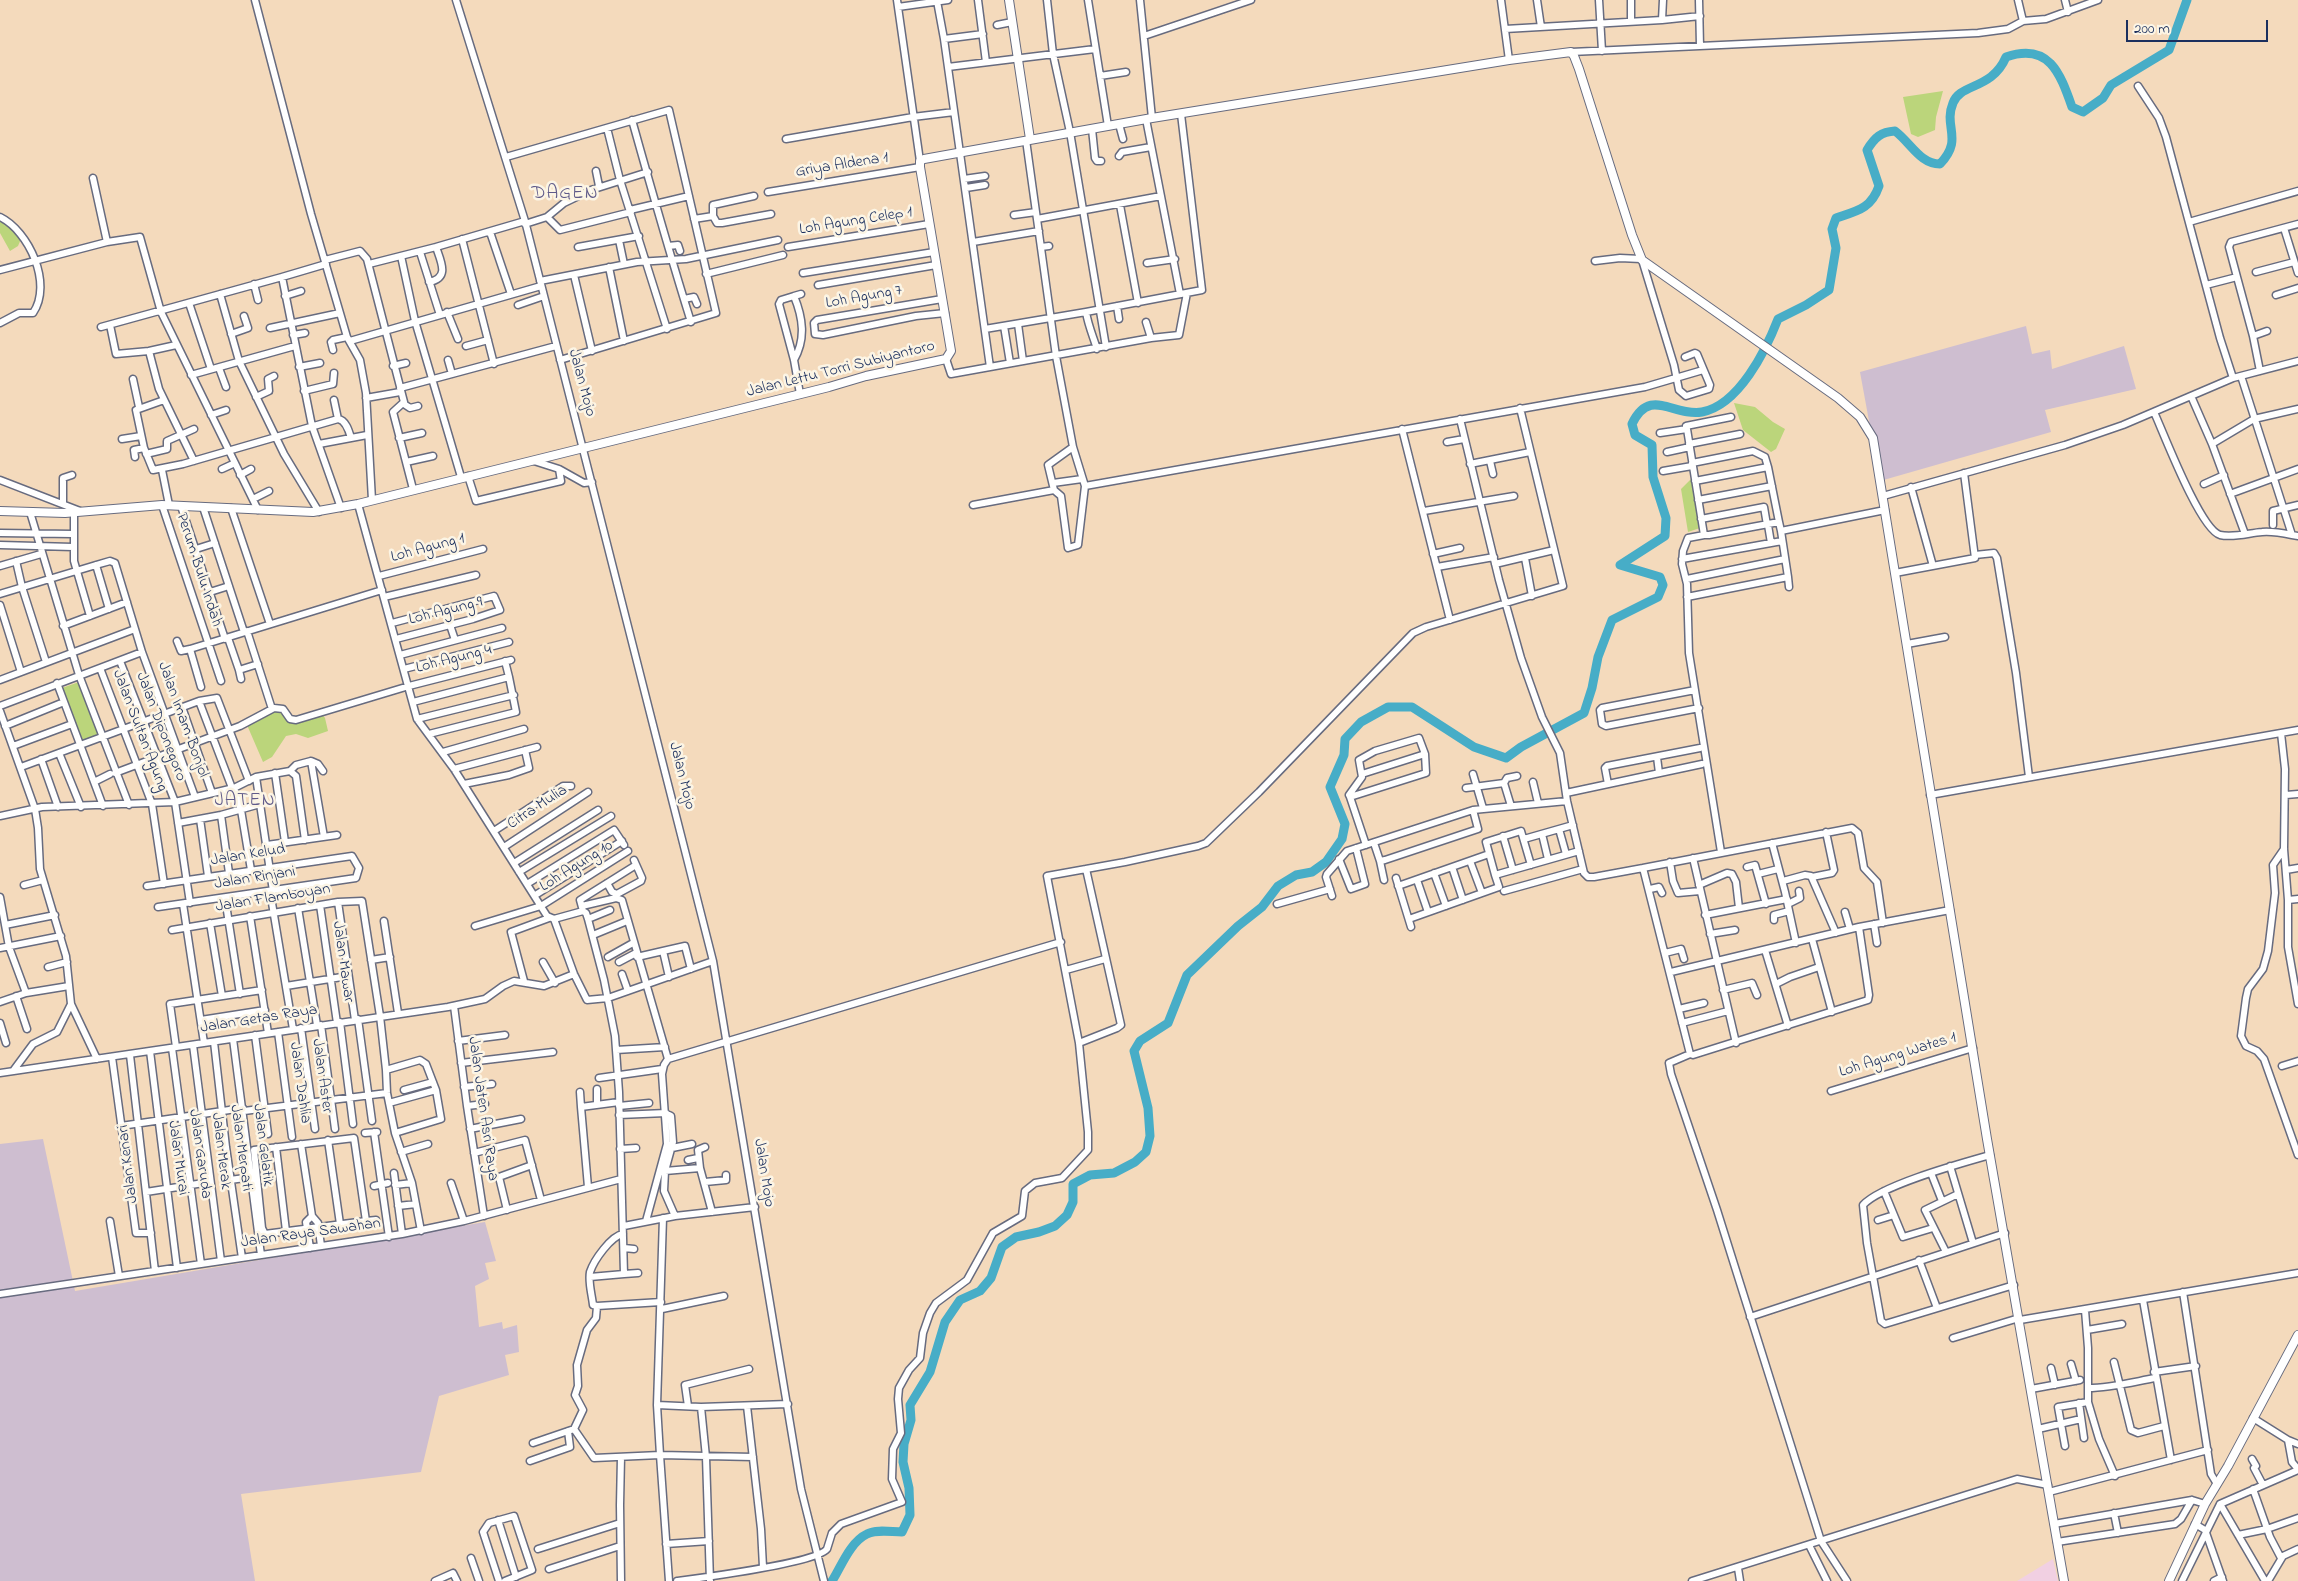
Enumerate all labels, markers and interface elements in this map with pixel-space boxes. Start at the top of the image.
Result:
scale bar [2128,10,2270,42]
text: 200 m [2134,18,2170,40]
street label: Griya Aldena 1 [794,149,890,183]
district label: DAGEN [531,184,599,206]
street label: Loh Agung Celep 1 [798,204,914,240]
street label: Loh Agung 7 [824,282,904,314]
street label: Jalan Lettu Torri Subiyantoro [745,337,937,403]
street label: Jalan Mojo [563,347,599,419]
street label: Perum Bulu Indah [171,511,225,629]
street label: Loh Agung 1 [389,530,467,568]
street label: Loh Agung 9 [407,594,485,630]
street label: Loh Agung 4 [414,641,494,679]
street label: Jalan Imam Bonjol [152,660,212,780]
street label: Jalan Sultan Agung [107,667,171,795]
street label: Jalan Diponegoro [130,670,190,784]
street label: Jalan Mojo [663,740,699,812]
street label: Citra Mulia [504,782,572,834]
district label: JATEN [214,791,276,813]
street label: Loh Agung 10 [537,837,617,897]
street label: Jalan Kelud [209,841,287,871]
street label: Jalan Rinjani [213,863,297,895]
street label: Jalan Flamboyan [214,880,332,918]
street label: Jalan Mawar [327,920,357,1004]
street label: Jalan Getas Raya [199,1001,319,1039]
street label: Loh Agung Wates 1 [1837,1029,1959,1083]
street label: Jalan Jaten Asri Raya [462,1036,502,1182]
street label: Jalan Aster [306,1037,336,1115]
street label: Jalan Dahlia [284,1041,314,1125]
street label: Jalan Gelatik [247,1102,277,1188]
street label: Jalan Merpati [224,1104,256,1192]
street label: Jalan Garuda [183,1108,215,1200]
street label: Jalan Merak [206,1112,234,1190]
street label: Jalan Murai [162,1120,192,1196]
street label: Jalan Kenari [115,1124,143,1204]
street label: Jalan Mojo [748,1137,778,1209]
street label: Jalan Raya Sawahan [240,1215,382,1253]

